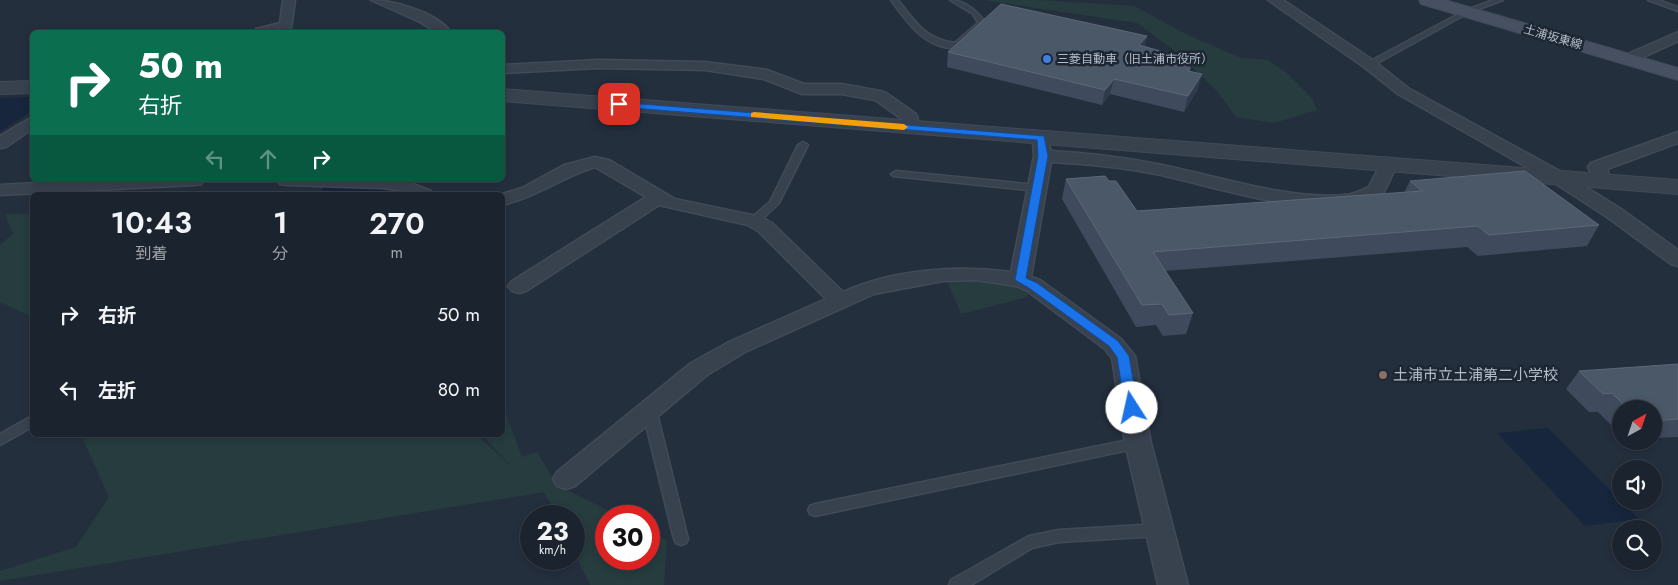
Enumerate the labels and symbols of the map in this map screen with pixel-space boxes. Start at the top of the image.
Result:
street label: 土浦坂東線 [1522,20,1584,54]
place label: 三菱自動車（旧土浦市役所） [1057,50,1213,68]
marker: 三菱自動車（旧土浦市役所） [1041,53,1053,65]
pin [598,83,640,125]
place label: 土浦市立土浦第二小学校 [1393,364,1558,386]
marker: 土浦市立土浦第二小学校 [1377,369,1389,381]
position arrow [1105,381,1157,433]
north arrow [1612,400,1662,450]
speed limit sign: 30 [595,505,660,570]

